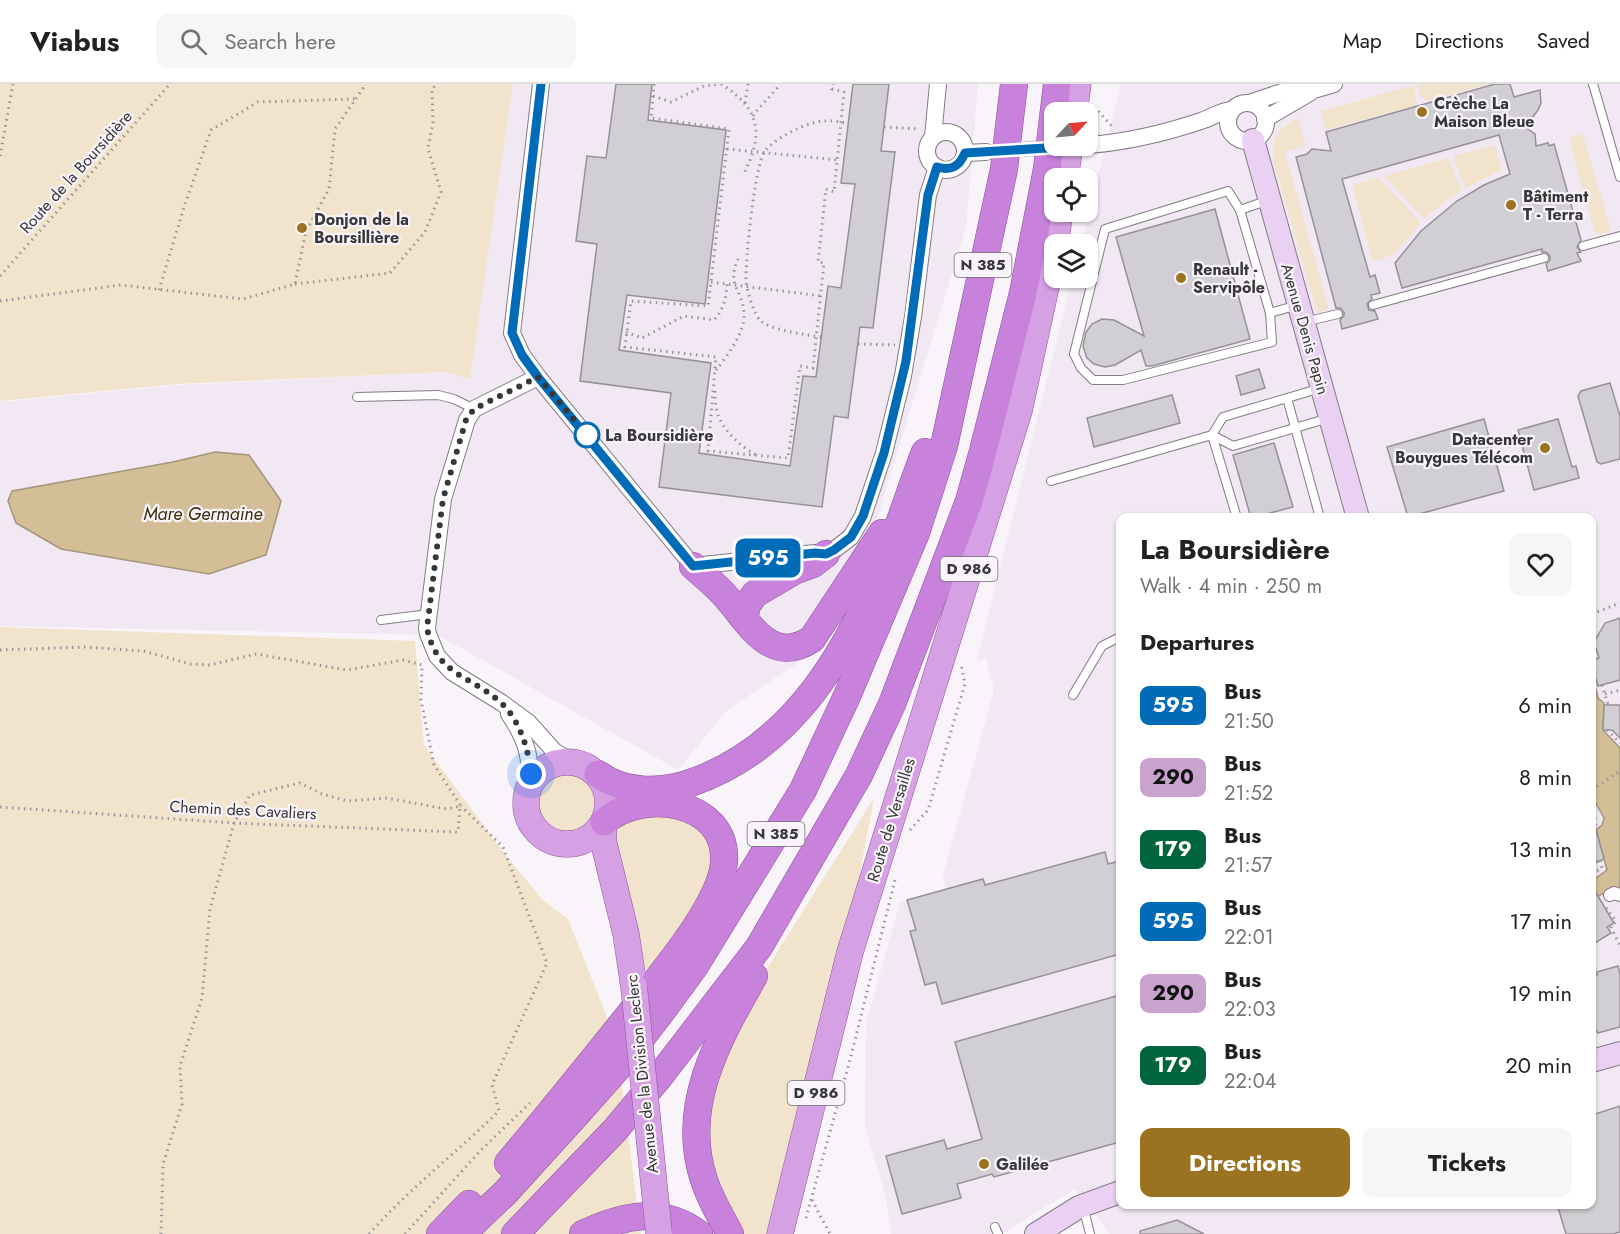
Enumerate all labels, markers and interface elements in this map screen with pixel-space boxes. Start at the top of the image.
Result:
search box [156,14,576,68]
text: Viabus [30,21,120,62]
icon: search [177,25,210,58]
text: Search here [225,25,336,57]
text: Map [1343,26,1382,56]
text: Directions [1415,26,1504,56]
text: Saved [1537,26,1590,56]
place label: Crèche La Maison Bleue [1434,92,1535,133]
north arrow [1044,102,1098,156]
map controls [1044,102,1098,288]
street label: Route de la Boursidière [14,105,138,239]
marker: Crèche La Maison Bleue [1415,105,1429,119]
button: locate [1044,168,1098,222]
place label: Bâtiment T - Terra [1523,185,1589,226]
marker: Bâtiment T - Terra [1504,198,1518,212]
place label: Donjon de la Boursillière [314,208,409,249]
marker: Donjon de la Boursillière [295,221,309,235]
button: layers [1044,234,1098,288]
road number: N 385 [954,253,1012,277]
place label: Renault - Servipôle [1193,258,1265,299]
street label: Avenue Denis Papin [1275,261,1335,397]
marker: Renault - Servipôle [1174,271,1188,285]
marker: La Boursidière [574,422,600,448]
place label: La Boursidière [605,424,713,447]
place label: Datacenter Bouygues Télécom [1395,428,1533,469]
marker: Datacenter Bouygues Télécom [1538,441,1552,455]
water label: Mare Germaine [143,501,263,527]
text: La Boursidière [1140,529,1330,570]
button: heart [1509,533,1572,596]
line badge: 595 [734,538,802,578]
text: 595 [747,543,789,573]
road number: D 986 [940,557,998,581]
text: Walk · 4 min · 250 m [1140,572,1322,601]
text: Departures [1140,626,1254,658]
text: Bus [1224,675,1261,707]
text: 6 min [1518,689,1572,721]
text: 595 [1152,690,1194,720]
text: 21:50 [1224,707,1274,736]
text: Bus [1224,747,1261,779]
street label: Route de Versailles [861,755,921,885]
your location [516,759,546,789]
text: 8 min [1519,761,1572,793]
text: 290 [1152,762,1194,792]
text: 21:52 [1224,779,1273,808]
street label: Chemin des Cavaliers [169,795,317,825]
text: Bus [1224,819,1261,851]
road number: N 385 [748,822,804,846]
text: 13 min [1509,833,1572,865]
text: 179 [1154,834,1192,864]
text: 21:57 [1224,851,1272,880]
text: Bus [1224,891,1261,923]
text: 17 min [1510,905,1572,937]
text: 595 [1152,906,1194,936]
text: 22:01 [1224,923,1274,952]
text: Bus [1224,963,1261,995]
street label: Avenue de la Division Leclerc [620,974,664,1174]
text: 19 min [1508,977,1572,1009]
text: 290 [1152,978,1194,1008]
text: 22:03 [1224,995,1276,1024]
text: Bus [1224,1035,1261,1067]
text: 20 min [1505,1049,1572,1081]
text: 179 [1154,1050,1192,1080]
text: 22:04 [1224,1067,1276,1096]
road number: D 986 [788,1081,844,1105]
button: Directions [1140,1128,1350,1197]
button: Tickets [1362,1128,1572,1197]
place label: Galilée [996,1153,1049,1176]
marker: Galilée [977,1157,991,1171]

